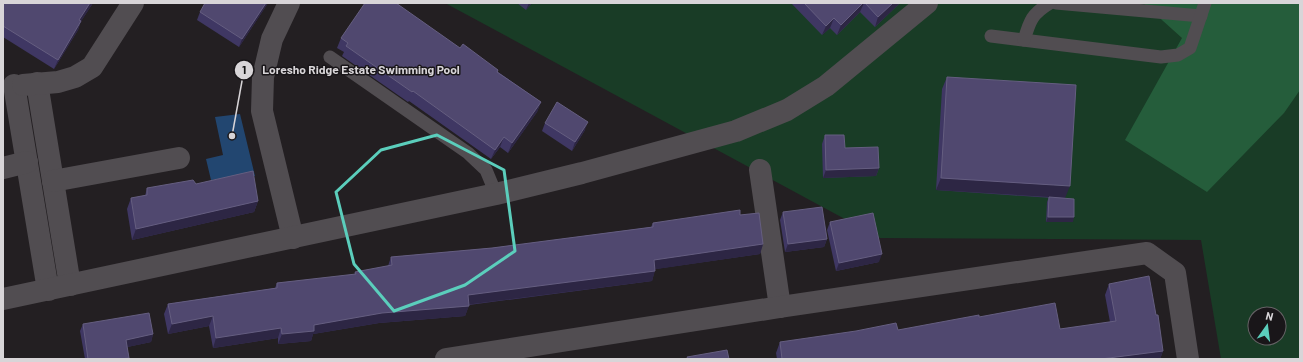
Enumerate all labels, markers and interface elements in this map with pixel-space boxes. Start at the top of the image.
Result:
callout: Loresho Ridge Estate Swimming Pool [234,58,468,82]
text: 1 [242,62,246,76]
text: Loresho Ridge Estate Swimming Pool [262,62,460,76]
north arrow [1247,306,1287,346]
text: N [1264,309,1275,323]

